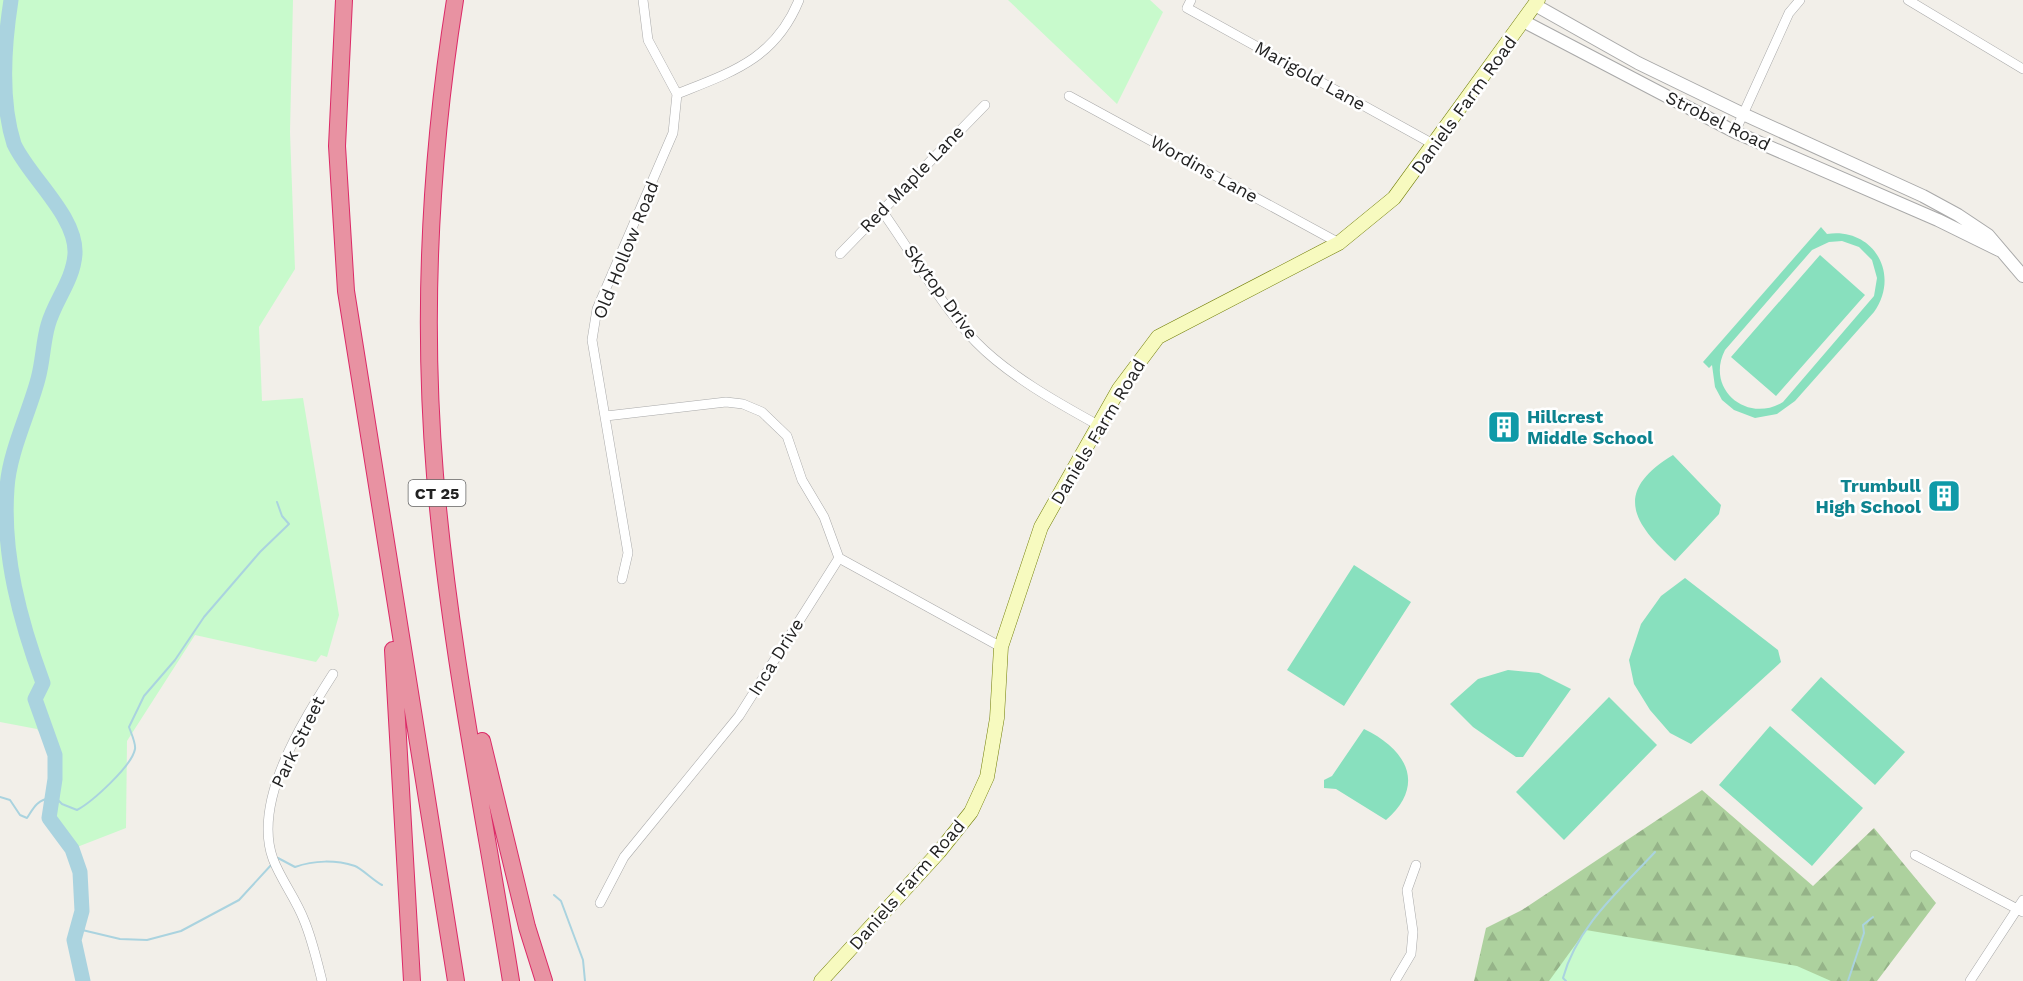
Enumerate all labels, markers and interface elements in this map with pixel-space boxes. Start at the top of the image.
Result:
street label: Daniels Farm Road [1406,32,1521,178]
street label: Marigold Lane [1251,36,1369,115]
street label: Strobel Road [1663,86,1774,155]
street label: Red Maple Lane [855,121,968,237]
street label: Wordins Lane [1147,130,1262,207]
street label: Old Hollow Road [588,178,663,322]
street label: Skytop Drive [900,240,983,343]
street label: Daniels Farm Road [1046,355,1149,508]
place label: Hillcrest Middle School [1527,406,1653,448]
building icon: Hillcrest Middle School [1486,409,1522,445]
place label: Trumbull High School [1816,475,1921,517]
building icon: Trumbull High School [1926,478,1962,514]
road number: CT 25 [408,480,466,506]
street label: Inca Drive [744,614,808,699]
street label: Park Street [266,692,329,791]
street label: Daniels Farm Road [844,815,969,954]

